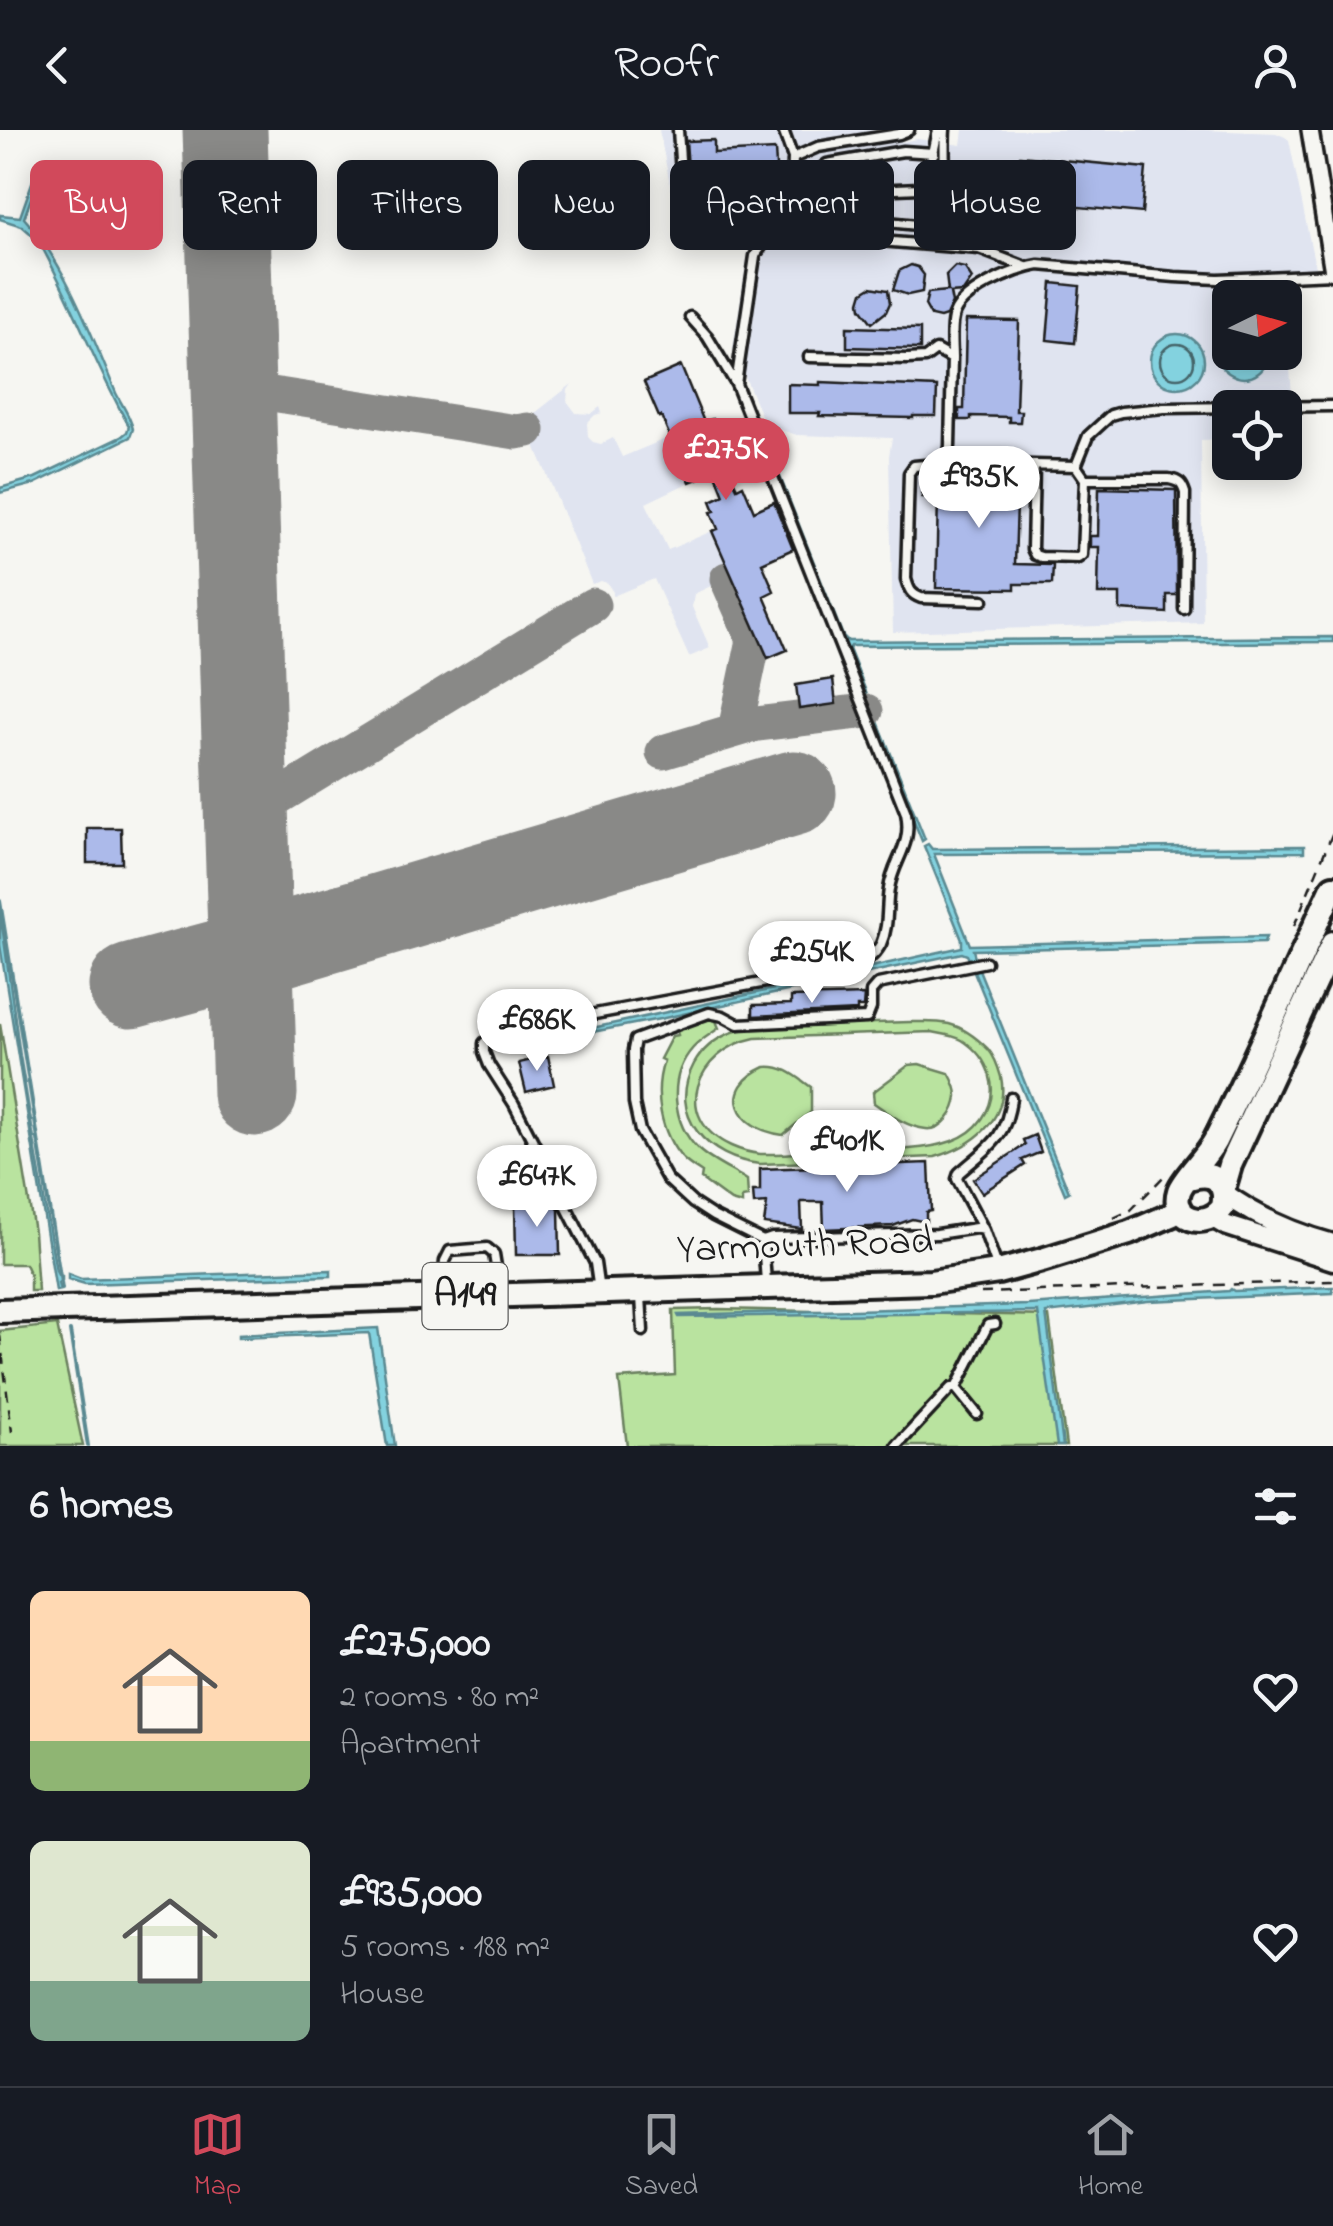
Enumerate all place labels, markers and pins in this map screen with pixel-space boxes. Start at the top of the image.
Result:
pin: £275K [656,418,796,503]
pin: £935K [909,446,1049,531]
pin: £254K [742,921,882,1006]
pin: £686K [467,989,607,1074]
pin: £401K [777,1110,917,1195]
pin: £647K [467,1145,607,1230]

